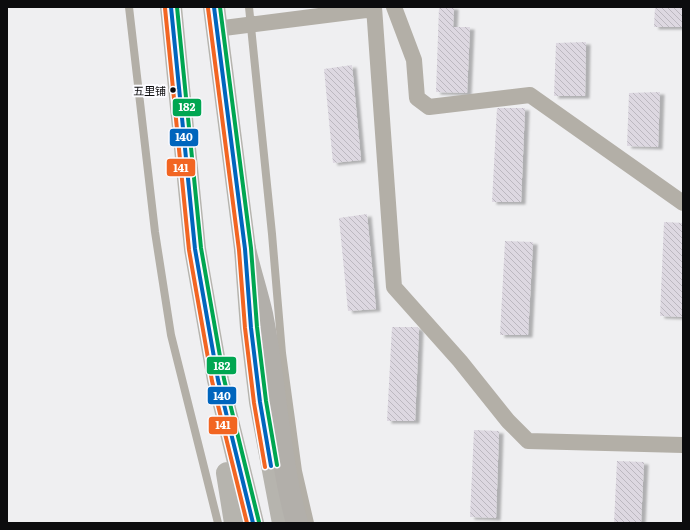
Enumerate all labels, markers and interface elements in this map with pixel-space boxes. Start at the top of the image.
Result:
place label: 五里铺 [133,82,166,98]
marker: 五里铺 [168,85,178,95]
line badge: 182 [172,98,202,117]
text: 182 [179,98,196,114]
line badge: 140 [169,128,199,147]
text: 140 [175,128,193,144]
line badge: 141 [166,158,196,177]
text: 141 [173,159,189,175]
line badge: 182 [206,356,237,375]
text: 182 [214,357,231,373]
line badge: 140 [207,386,237,405]
text: 140 [213,387,231,403]
line badge: 141 [208,416,238,435]
text: 141 [215,416,231,432]

